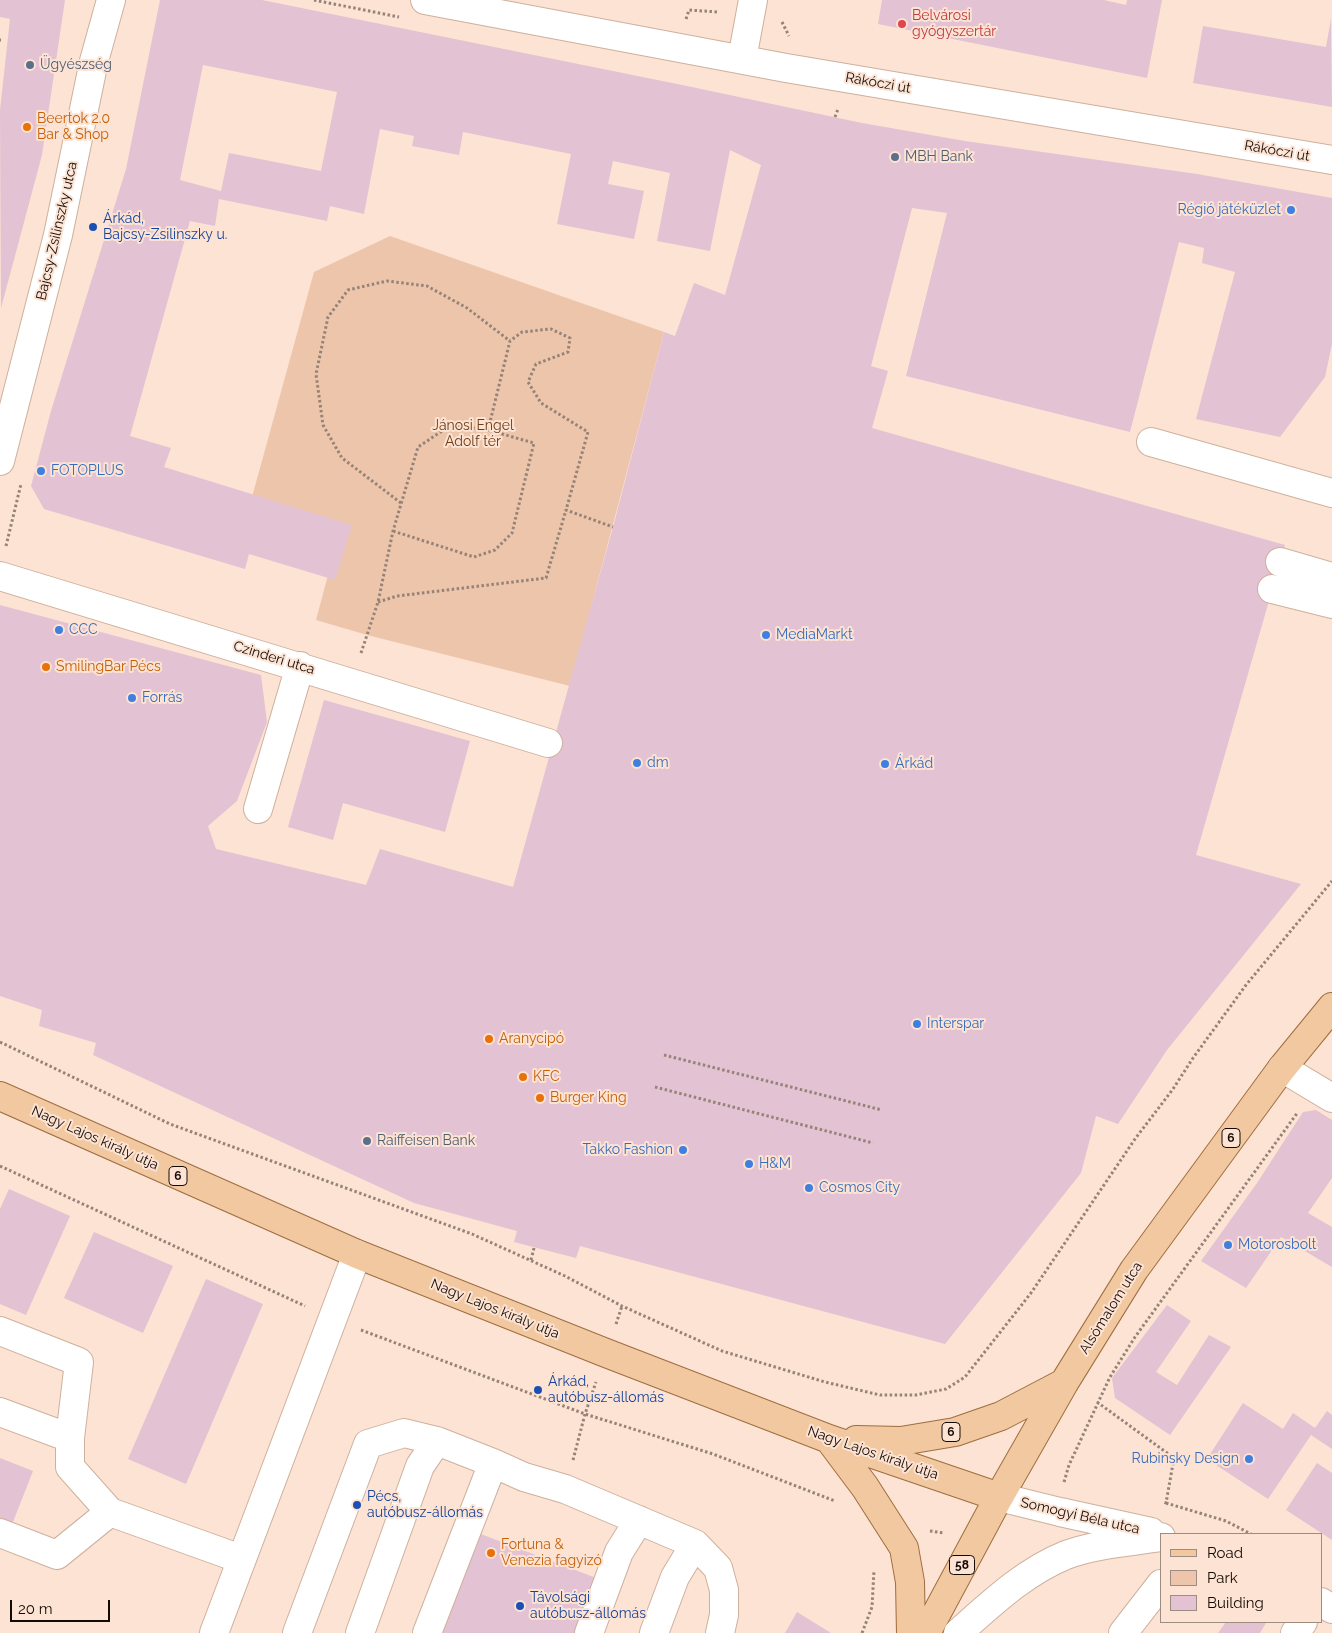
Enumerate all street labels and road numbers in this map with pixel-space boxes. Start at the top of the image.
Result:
street label: Rákóczi út [844,69,912,97]
street label: Rákóczi út [1243,137,1311,165]
street label: Bajcsy-Zsilinszky utca [33,160,81,302]
street label: Czinderi utca [231,638,317,678]
street label: Nagy Lajos király útja [29,1102,161,1174]
road number: 6 [1222,1128,1240,1148]
road number: 6 [169,1166,187,1186]
street label: Alsómalom utca [1076,1259,1146,1357]
street label: Nagy Lajos király útja [428,1275,562,1343]
road number: 6 [942,1422,960,1441]
street label: Nagy Lajos király útja [805,1423,941,1483]
street label: Somogyi Béla utca [1019,1494,1141,1538]
road number: 58 [950,1556,974,1574]

